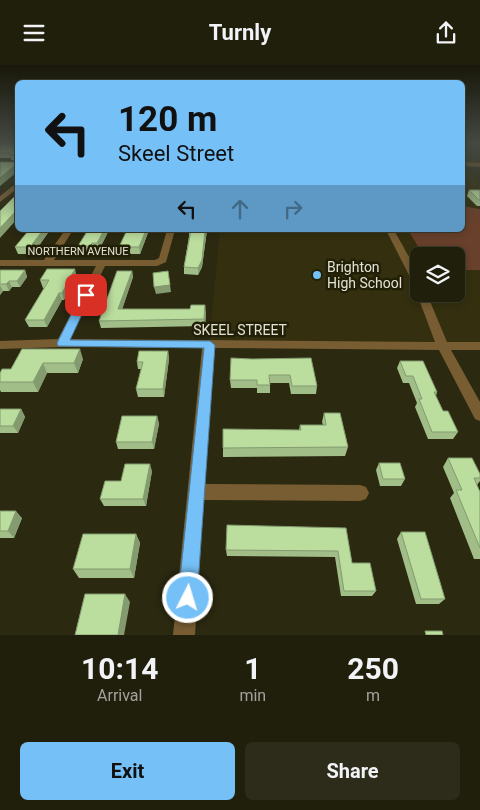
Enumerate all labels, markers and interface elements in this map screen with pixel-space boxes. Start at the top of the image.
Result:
icon: menu [20,19,48,47]
icon: share [432,19,460,47]
text: Turnly [209,20,271,45]
text: 120 m [118,99,217,140]
icon: left [35,100,100,165]
text: Skeel Street [118,141,234,166]
icon: left [173,195,201,223]
icon: ahead [226,195,254,223]
icon: right [279,195,307,223]
street label: NORTHERN AVENUE [28,245,128,258]
map controls [410,247,465,302]
button: layers [410,247,465,302]
place label: Brighton High School [327,259,402,291]
marker: Brighton High School [311,269,323,281]
pin [65,274,107,316]
icon: arrive [72,281,100,309]
street label: SKEEL STREET [193,322,288,338]
position arrow [161,571,213,623]
text: 10:14 [81,651,158,686]
text: 1 [244,651,261,686]
text: 250 [347,651,399,686]
text: Arrival [97,686,142,705]
text: min [239,686,266,705]
text: m [366,686,380,705]
button: Exit [20,742,235,800]
button: Share [245,742,460,800]

